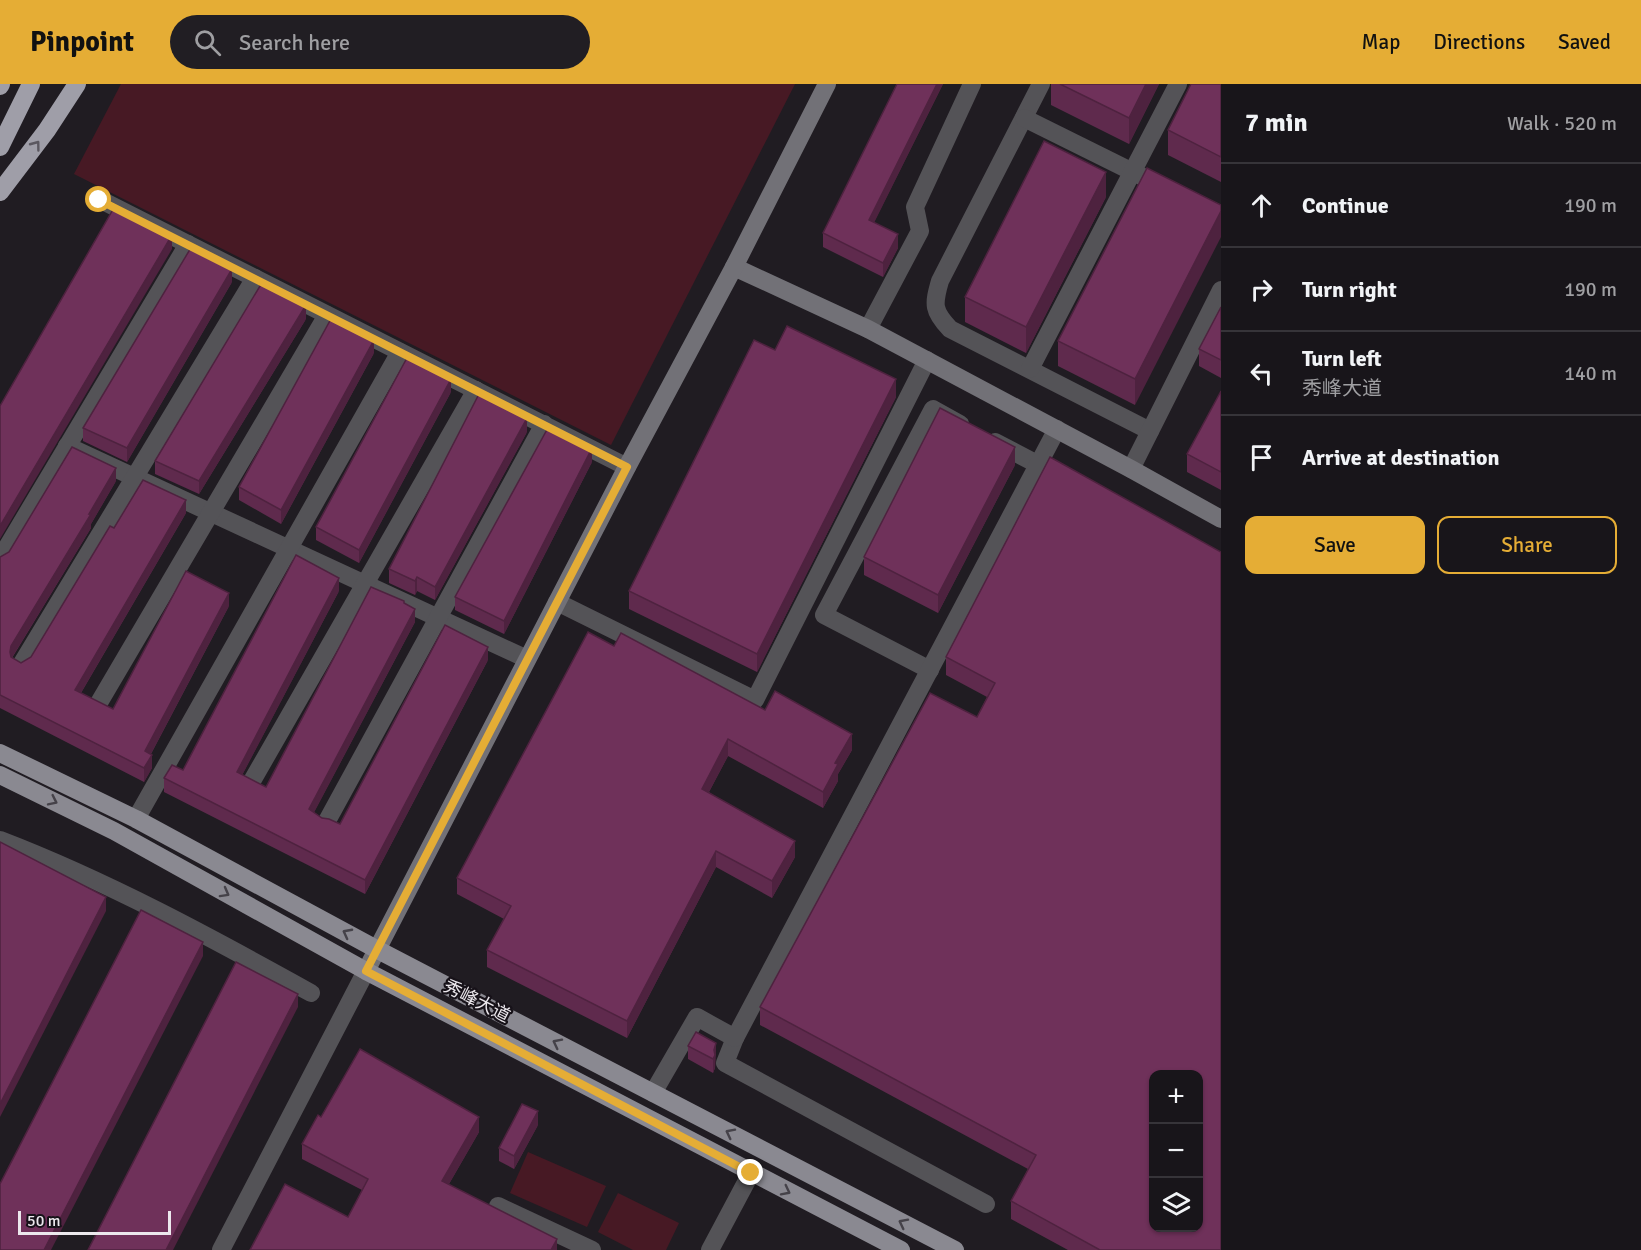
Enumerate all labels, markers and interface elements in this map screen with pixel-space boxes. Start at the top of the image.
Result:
search box [170,15,590,69]
text: Pinpoint [30,25,134,59]
icon: search [191,26,224,59]
text: Search here [239,29,350,56]
text: Map [1362,29,1400,55]
text: Directions [1433,29,1525,55]
text: Saved [1558,29,1611,55]
text: 7 min [1245,107,1308,139]
text: Walk · 520 m [1507,111,1617,136]
one-way arrow [28,141,39,152]
route start [85,186,111,212]
icon: ahead [1245,189,1278,222]
text: Continue [1302,192,1389,219]
text: 190 m [1564,193,1617,218]
icon: right [1245,273,1278,306]
text: Turn right [1302,276,1397,303]
text: 190 m [1564,277,1617,302]
text: Turn left [1302,345,1382,372]
icon: left [1245,357,1278,390]
text: 140 m [1564,361,1617,386]
text: 秀峰大道 [1302,376,1382,401]
icon: arrive [1245,441,1278,474]
text: Arrive at destination [1302,444,1499,471]
button: Save [1245,516,1425,574]
button: Share [1437,516,1617,574]
one-way arrow [46,794,57,805]
one-way arrow [218,886,229,897]
one-way arrow [343,929,353,940]
street label: 秀峰大道 [440,975,514,1027]
one-way arrow [553,1039,564,1050]
map controls [1149,1070,1203,1232]
button: + [1149,1070,1203,1124]
button: − [1149,1124,1203,1178]
one-way arrow [726,1129,737,1140]
route end [737,1159,763,1185]
button: layers [1149,1178,1203,1232]
one-way arrow [780,1184,790,1195]
scale bar [18,1208,171,1236]
text: 50 m [27,1211,61,1231]
one-way arrow [899,1219,910,1230]

